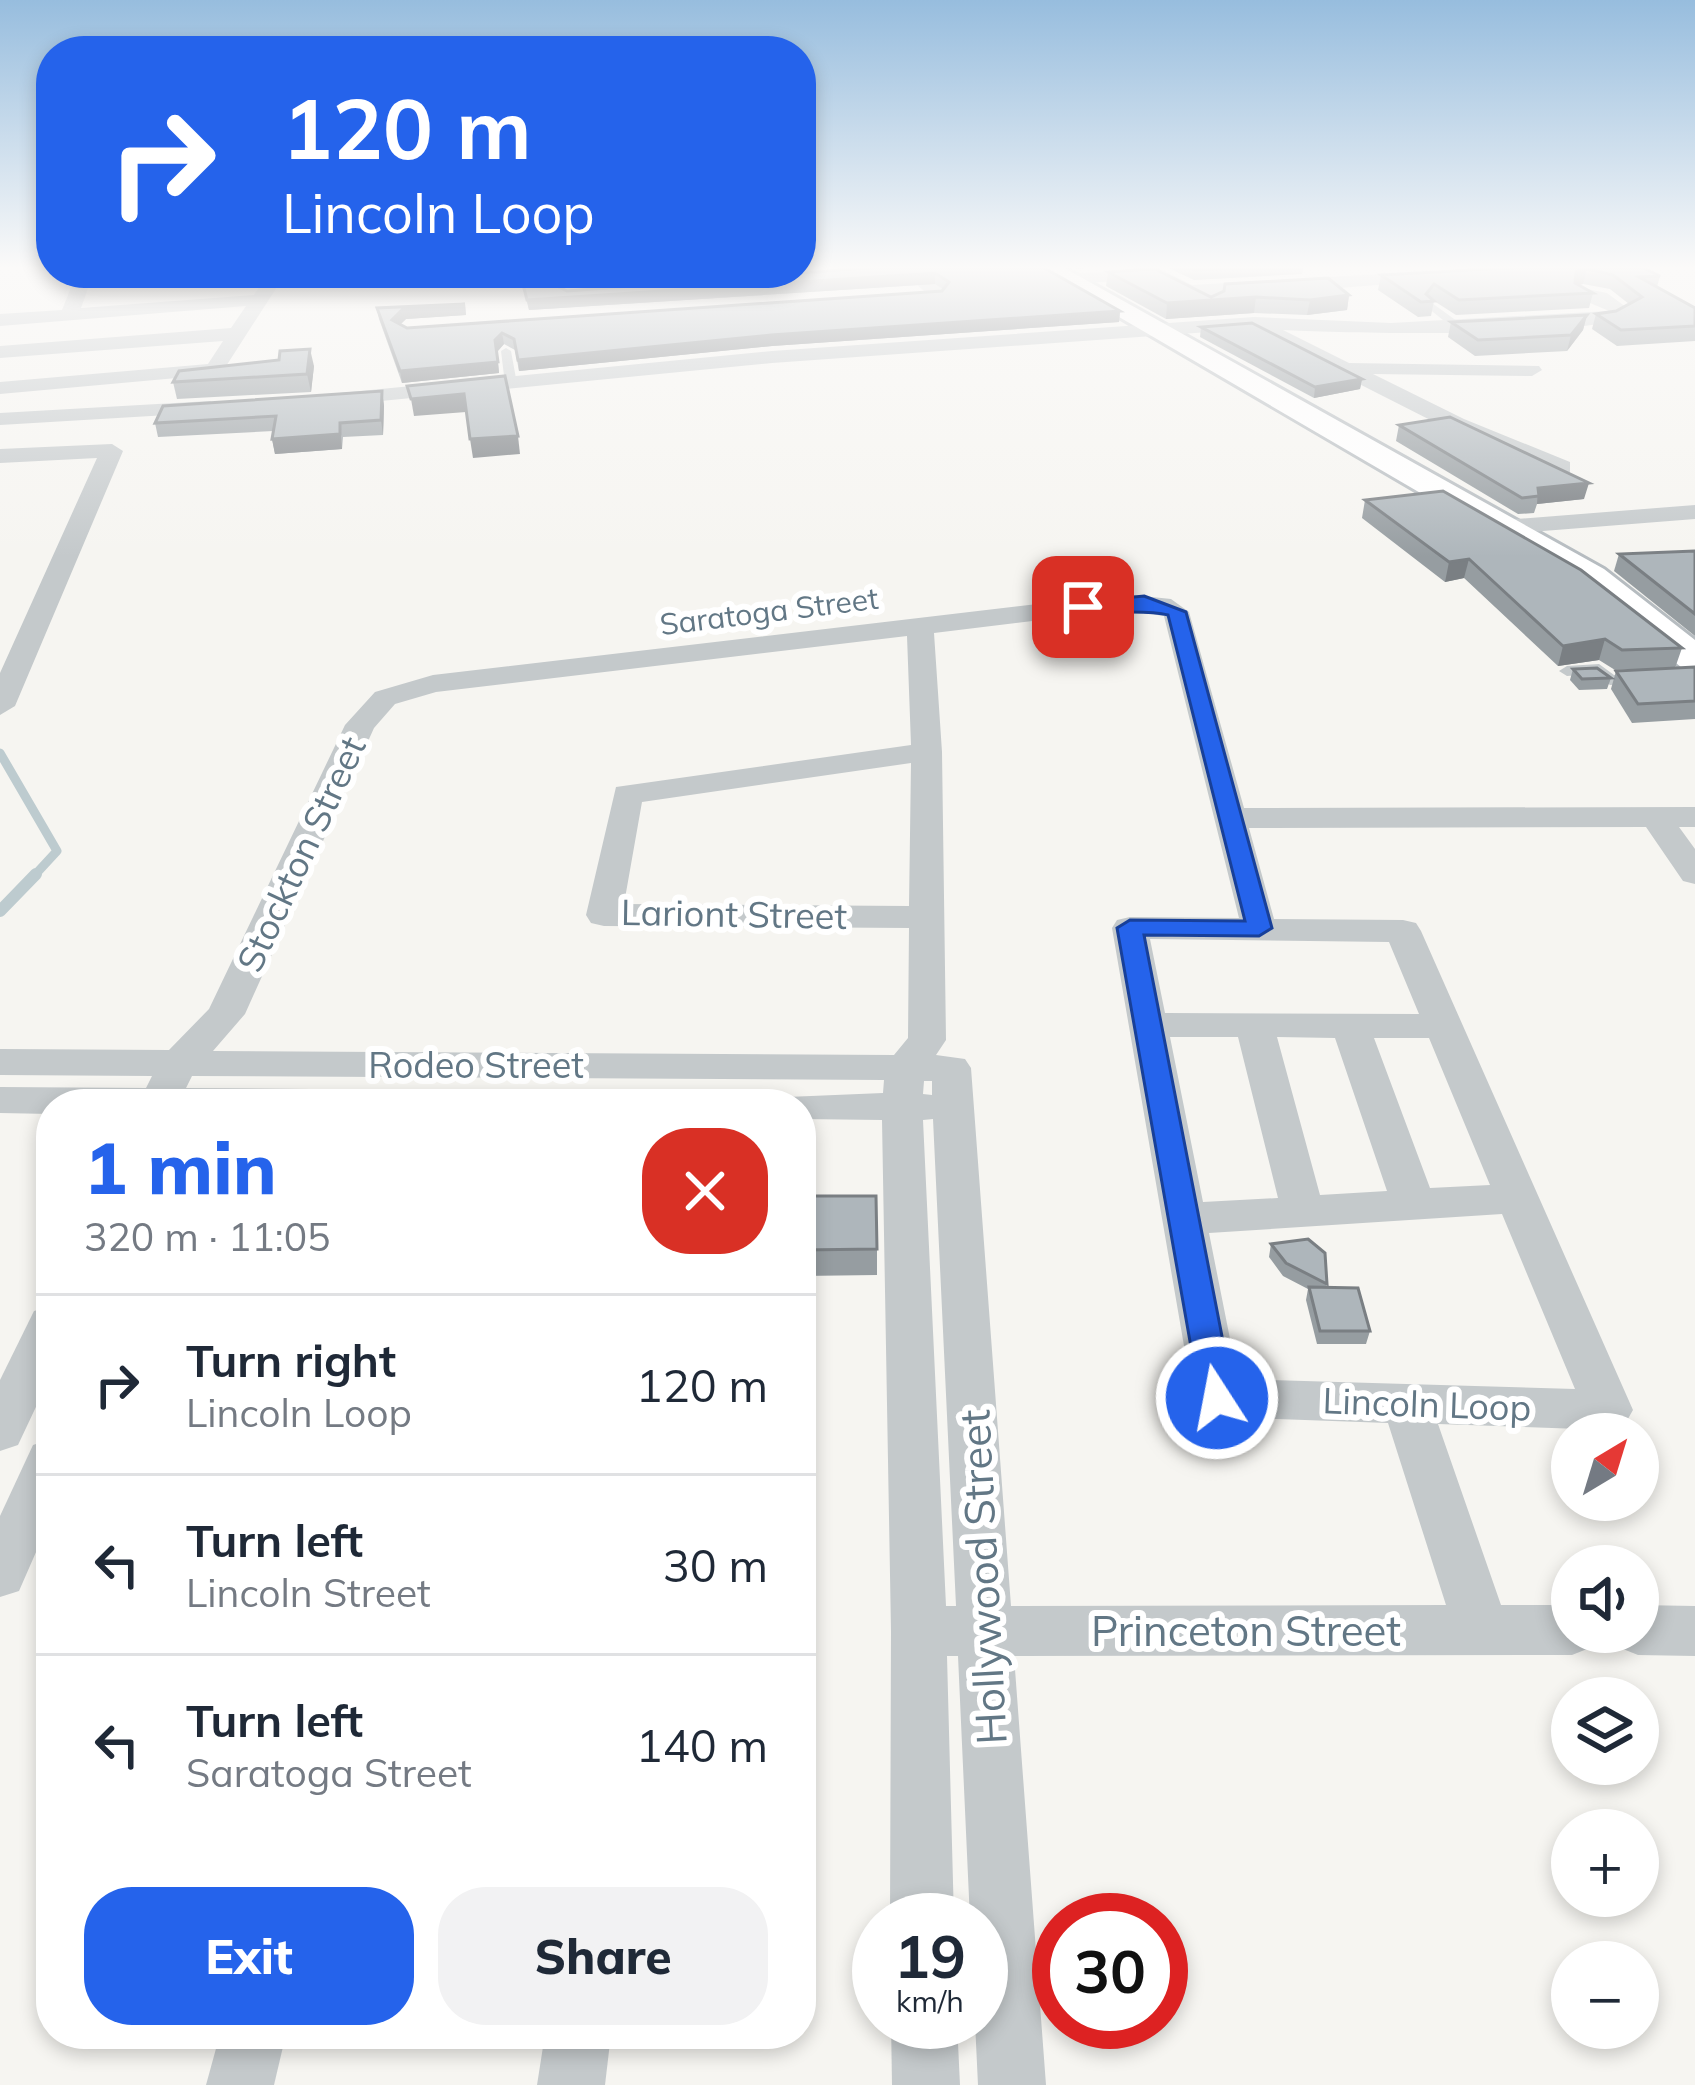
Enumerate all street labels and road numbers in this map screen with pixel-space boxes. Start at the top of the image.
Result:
street label: Saratoga Street [657,579,880,643]
street label: Stockton Street [226,729,375,979]
street label: Lariont Street [621,889,847,938]
street label: Rodeo Street [368,1042,584,1087]
street label: Lincoln Loop [1322,1377,1532,1430]
street label: Hollywood Street [947,1408,1018,1746]
street label: Princeton Street [1091,1604,1401,1657]

